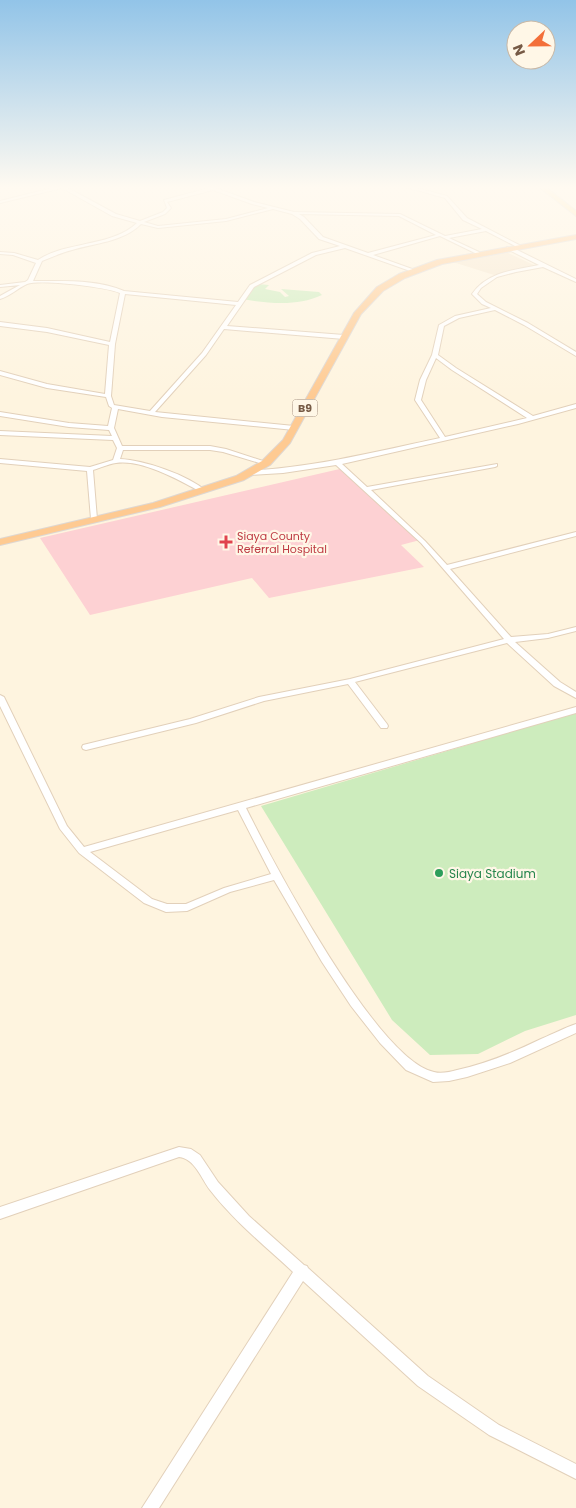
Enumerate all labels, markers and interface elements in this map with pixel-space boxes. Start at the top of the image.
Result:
north arrow [506,20,556,70]
text: N [508,41,530,58]
road number: B9 [292,399,318,416]
place label: Siaya County Referral Hospital [237,528,327,557]
marker: Siaya County Referral Hospital [219,535,233,549]
place label: Siaya Stadium [449,865,536,882]
marker: Siaya Stadium [433,867,445,879]

